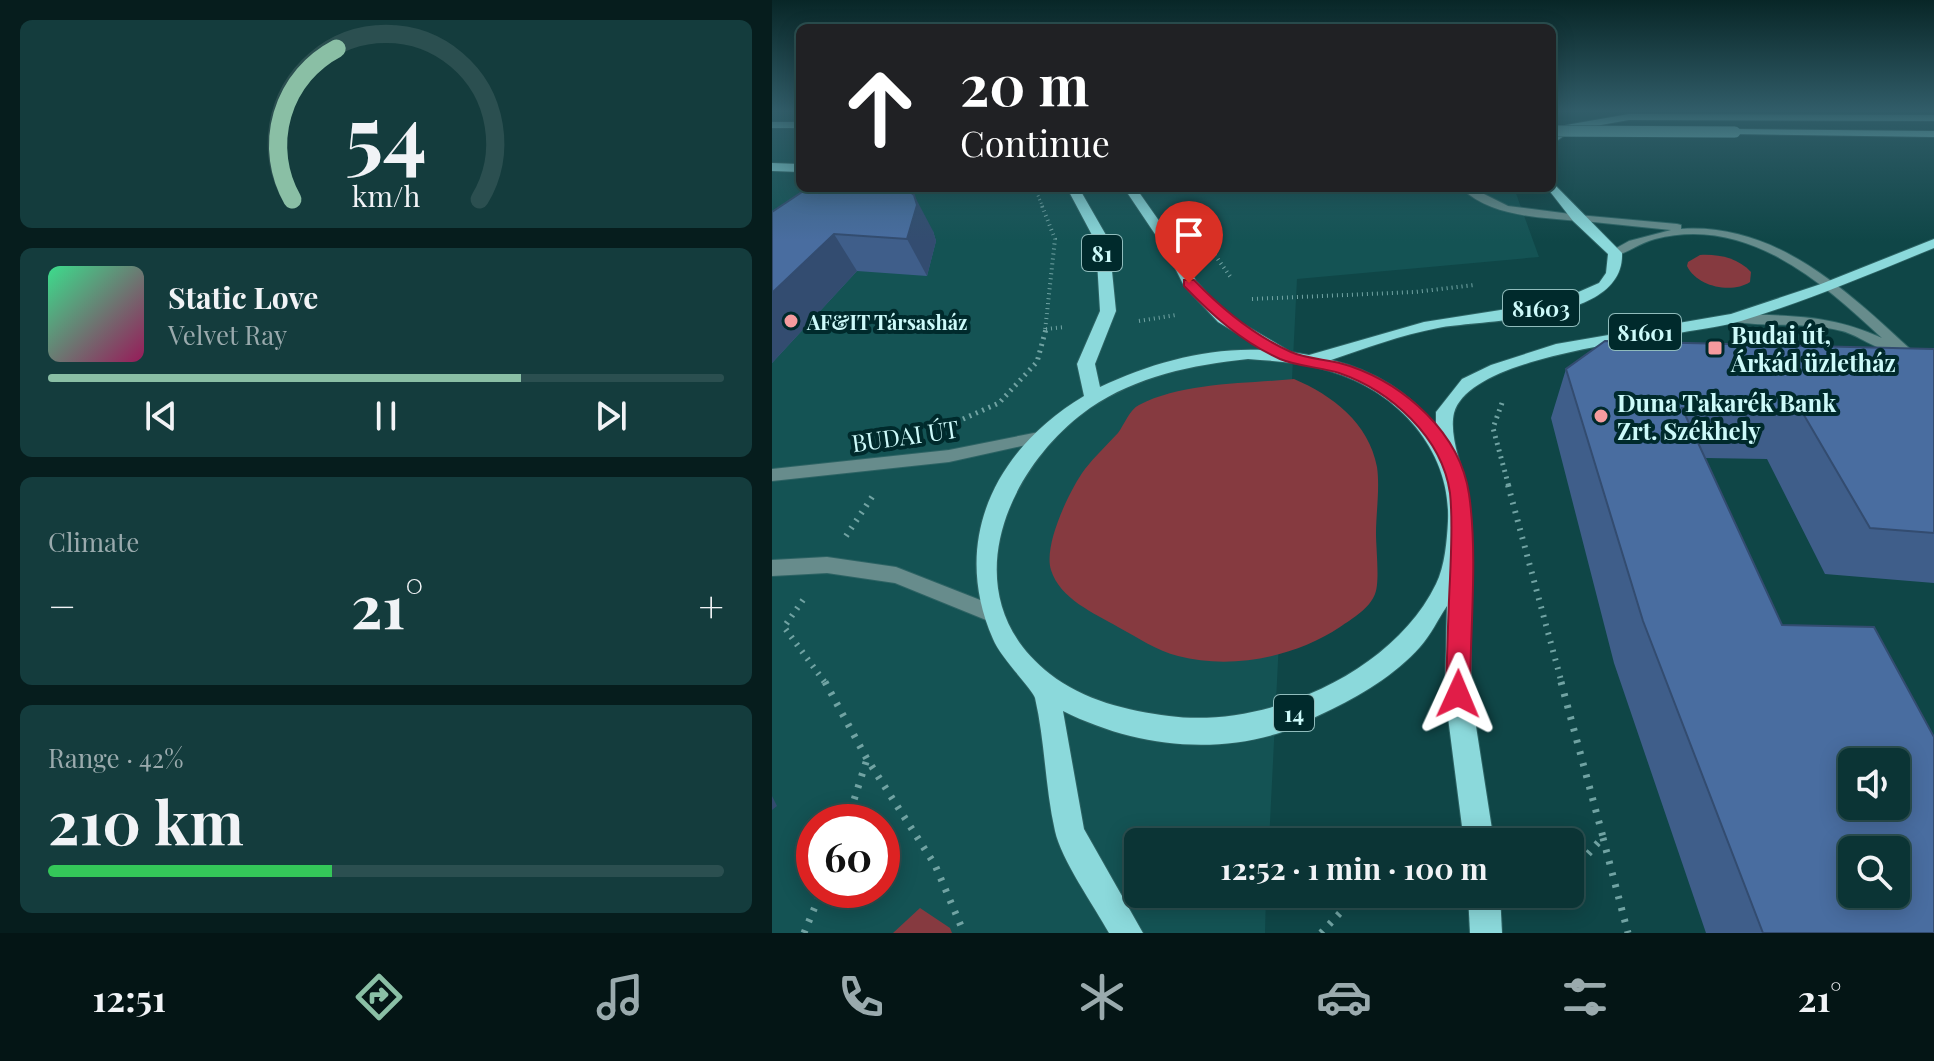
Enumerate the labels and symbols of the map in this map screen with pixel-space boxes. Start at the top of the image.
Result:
pin [1155,201,1223,283]
road number: 81 [1082,235,1122,271]
road number: 81603 [1503,290,1579,326]
place label: AF&IT Társasház [806,308,967,335]
marker: AF&IT Társasház [782,312,800,330]
road number: 81601 [1609,314,1681,350]
place label: Budai út, Árkád üzletház [1730,318,1896,378]
marker: Budai út, Árkád üzletház [1706,339,1724,357]
place label: Duna Takarék Bank Zrt. Székhely [1617,386,1837,446]
marker: Duna Takarék Bank Zrt. Székhely [1592,407,1610,425]
street label: BUDAI ÚT [849,412,961,458]
position arrow [1416,652,1500,736]
road number: 14 [1274,695,1314,731]
speed limit sign: 60 [796,804,900,908]

